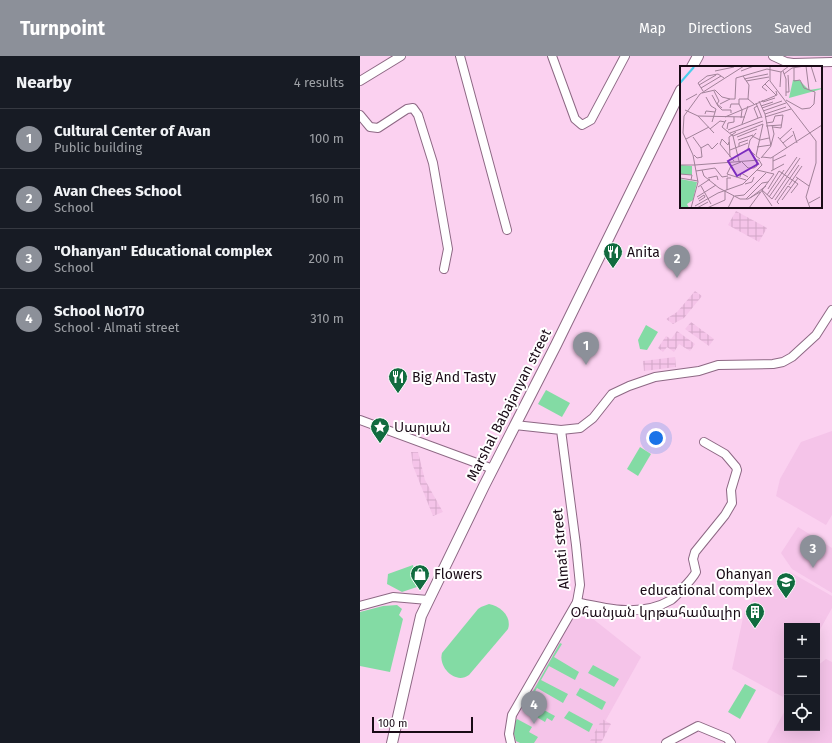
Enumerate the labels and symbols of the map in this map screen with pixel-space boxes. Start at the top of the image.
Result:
inset map [680,66,822,208]
restaurant icon: Anita [602,241,624,269]
place label: Anita [627,244,660,261]
pin: 2 [664,245,690,278]
street label: Marshal Babajanyan street [463,325,555,484]
pin: 1 [573,332,599,365]
restaurant icon: Big And Tasty [387,366,409,394]
place label: Big And Tasty [412,369,496,386]
place icon: Սարյան [369,416,391,444]
place label: Սարյան [394,419,450,436]
your location [646,428,666,448]
street label: Almati street [549,507,573,590]
pin: 3 [800,535,826,568]
shop icon: Flowers [409,563,431,591]
place label: Flowers [434,566,483,583]
place label: Ohanyan educational complex [640,566,772,599]
school or university icon: Ohanyan educational complex [775,571,797,599]
building icon: Օհանյան կրթահամալիր [744,601,766,629]
place label: Օհանյան կրթահամալիր [571,604,741,621]
pin: 4 [521,691,547,724]
scale bar [372,715,473,734]

